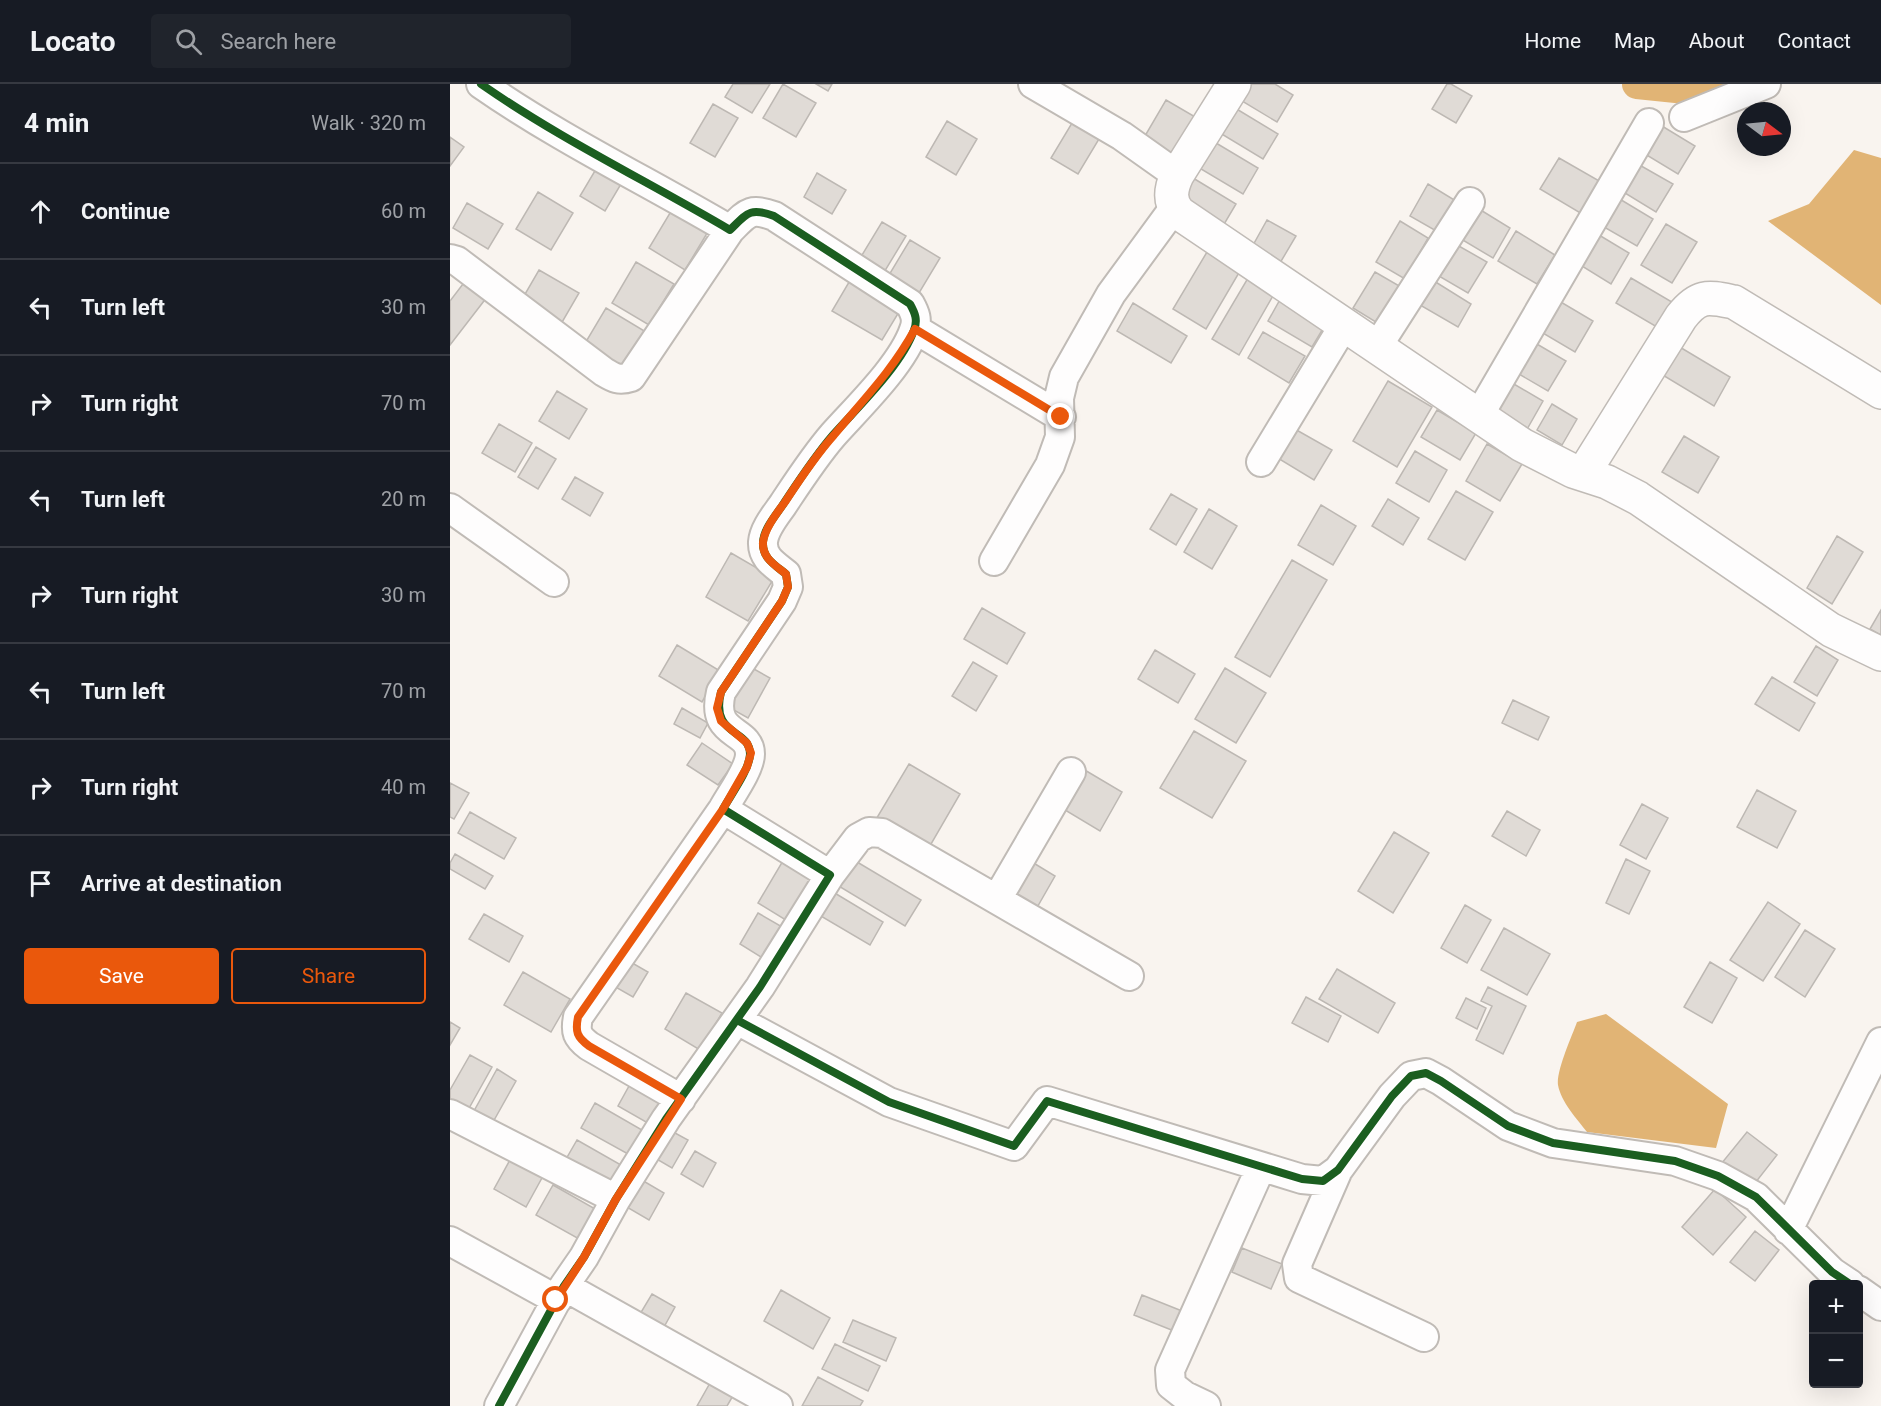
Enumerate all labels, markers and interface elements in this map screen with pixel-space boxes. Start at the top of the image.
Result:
search box [151,14,571,68]
text: Locato [30,25,115,58]
icon: search [172,25,205,58]
text: Search here [220,29,336,54]
text: Home [1525,29,1581,53]
text: Map [1614,29,1656,53]
text: About [1689,29,1745,53]
text: Contact [1778,29,1851,53]
north arrow [1737,102,1791,156]
text: 4 min [24,108,89,138]
text: Walk · 320 m [311,111,426,135]
icon: ahead [24,195,57,228]
text: Continue [81,199,170,224]
text: 60 m [381,199,426,223]
icon: left [24,291,57,324]
text: Turn left [81,295,165,320]
text: 30 m [381,295,426,319]
icon: right [24,387,57,420]
text: Turn right [81,391,178,416]
text: 70 m [381,391,426,415]
route end [1047,403,1073,429]
icon: left [24,483,57,516]
text: Turn left [81,487,165,512]
text: 20 m [381,487,426,511]
icon: right [24,579,57,612]
text: Turn right [81,583,178,608]
text: 30 m [381,583,426,607]
icon: left [24,675,57,708]
text: Turn left [81,679,165,704]
text: 70 m [381,679,426,703]
icon: right [24,771,57,804]
text: Turn right [81,775,178,800]
text: 40 m [381,775,426,799]
icon: arrive [24,867,57,900]
text: Arrive at destination [81,871,282,896]
button: Save [24,948,219,1004]
button: Share [231,948,426,1004]
map controls [1809,1280,1863,1388]
button: + [1809,1280,1863,1334]
route start [542,1286,568,1312]
button: − [1809,1334,1863,1388]

